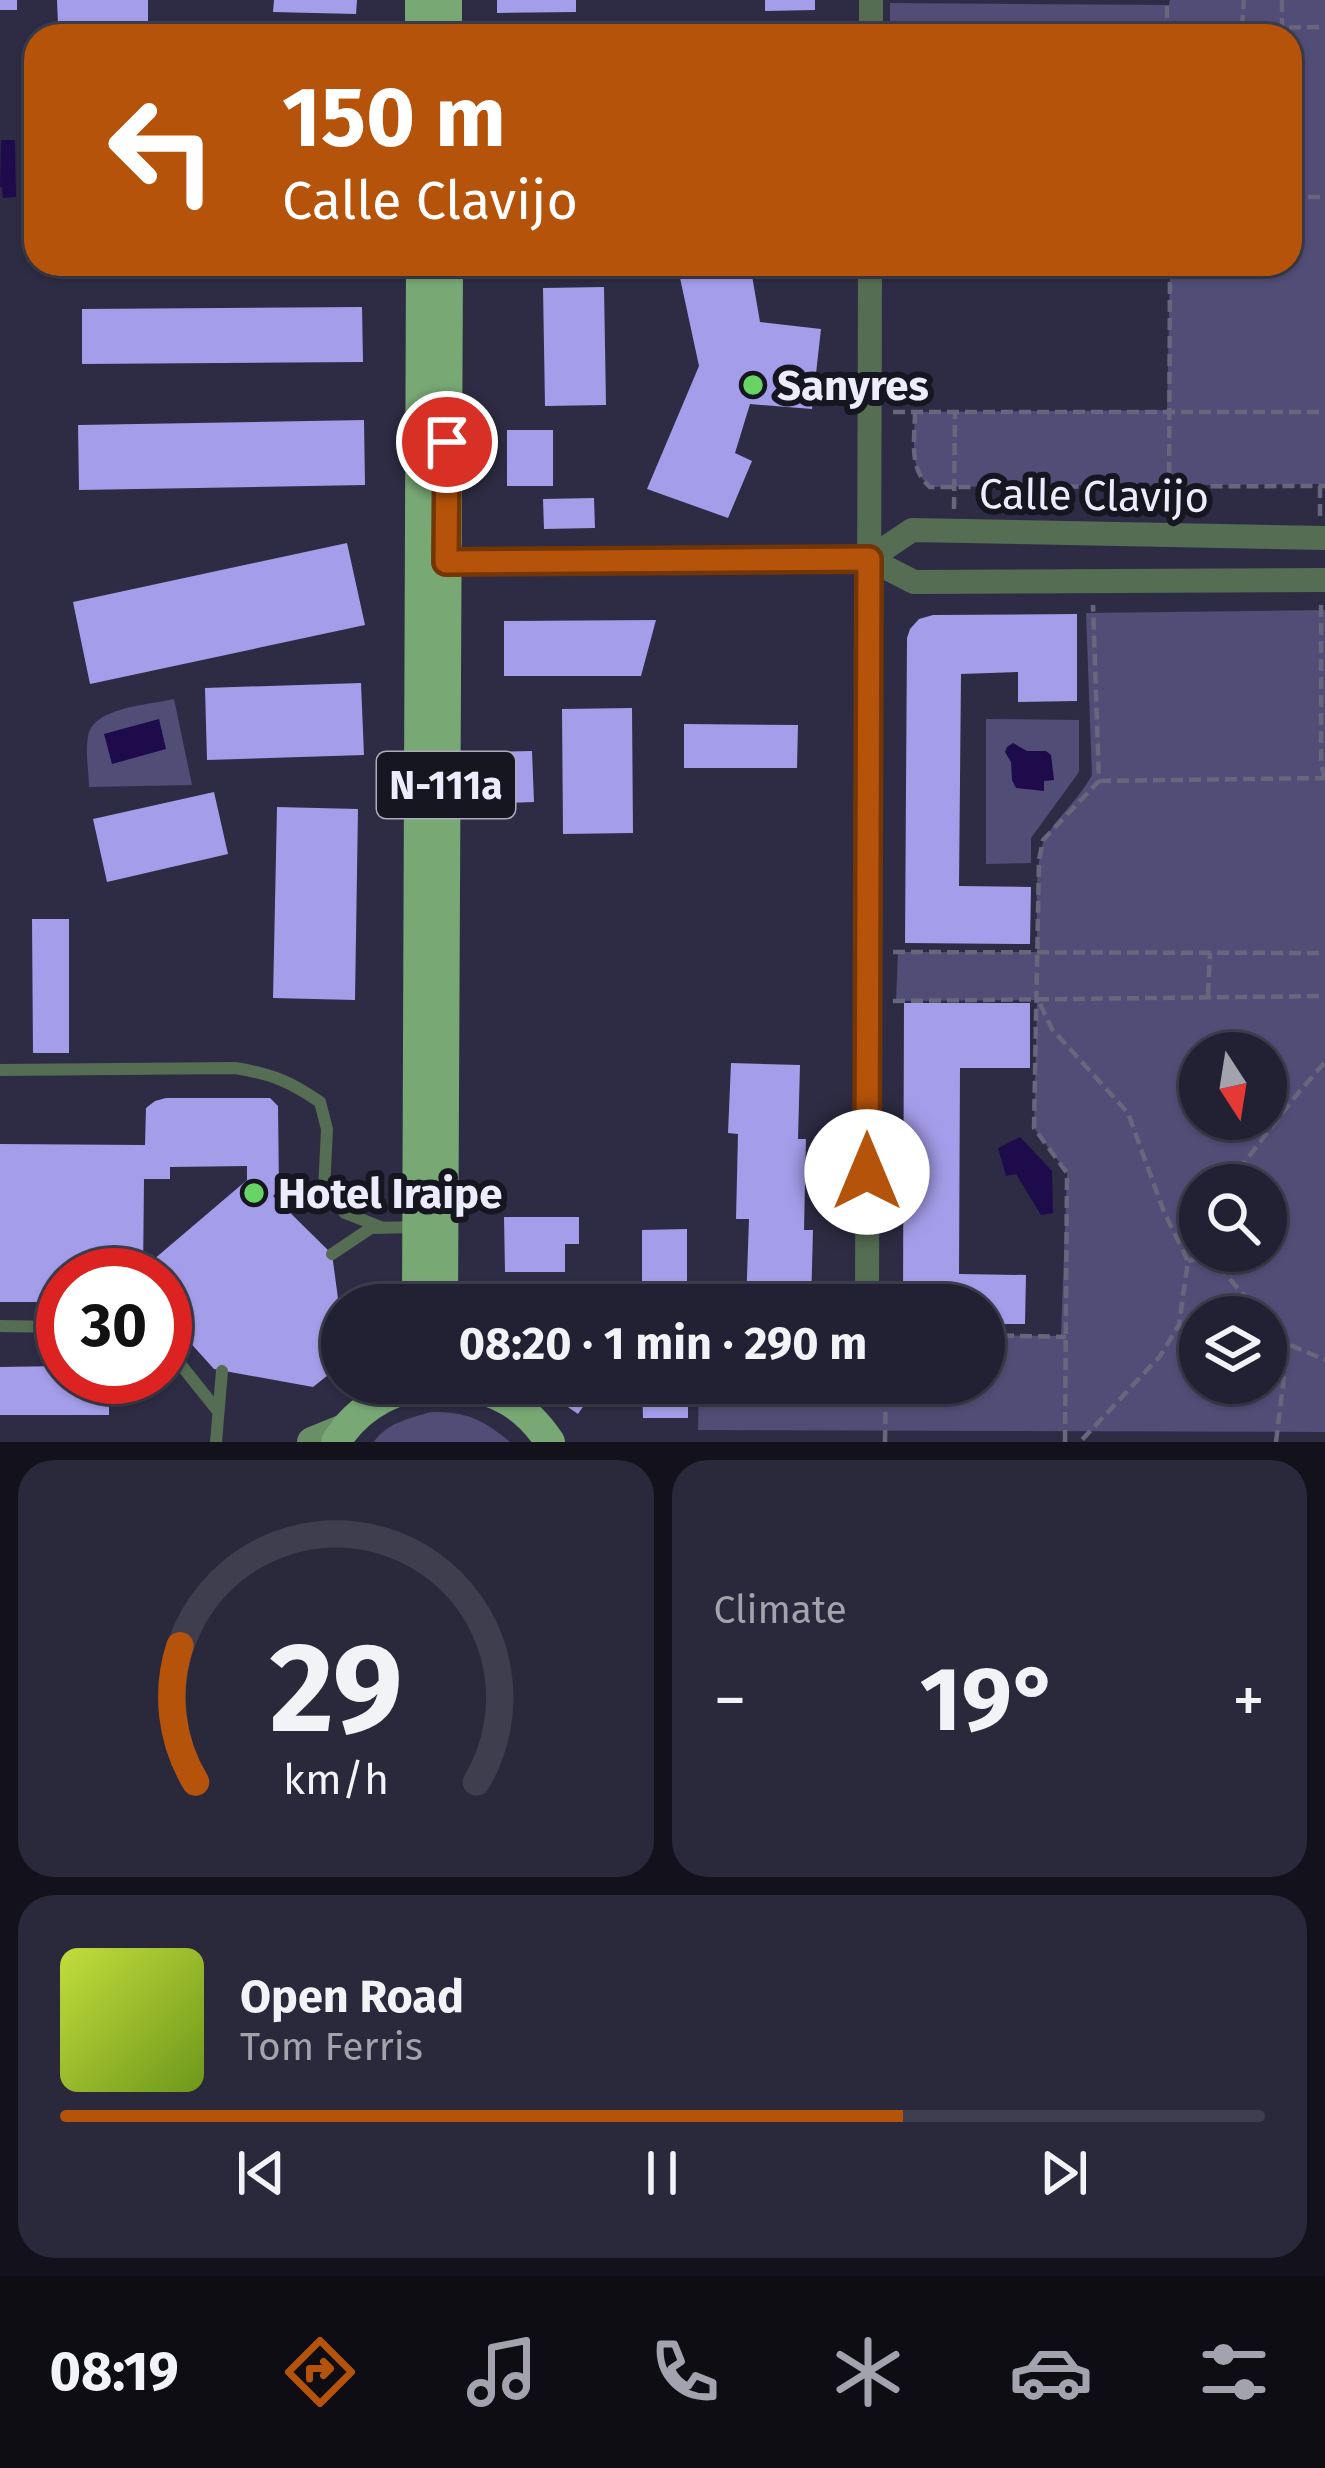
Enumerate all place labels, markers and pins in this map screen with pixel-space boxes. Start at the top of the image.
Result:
place label: Sanyres [777,361,929,411]
marker: Sanyres [740,372,766,398]
pin [396,391,498,493]
place label: Hotel Iraipe [278,1169,502,1219]
marker: Hotel Iraipe [241,1180,267,1206]

